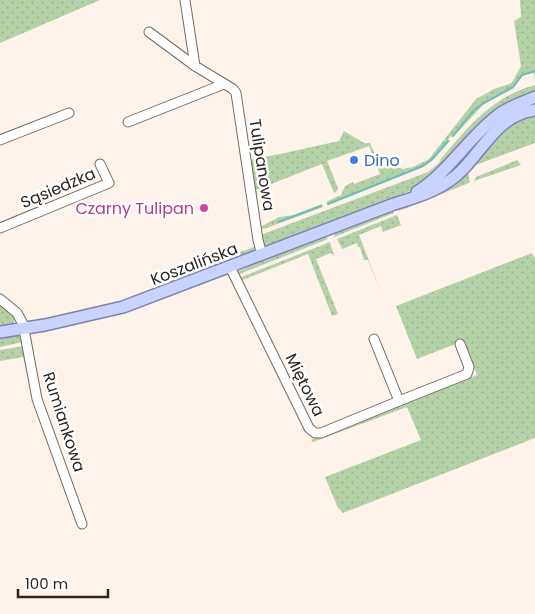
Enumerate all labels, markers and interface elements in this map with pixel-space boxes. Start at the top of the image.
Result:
street label: Tulipanowa [243,117,281,213]
place label: Dino [364,149,400,172]
marker: Dino [348,154,360,166]
street label: Sąsiedzka [17,162,99,214]
place label: Czarny Tulipan [75,197,194,220]
marker: Czarny Tulipan [198,202,210,214]
street label: Koszalińska [147,237,241,291]
street label: Miętowa [280,350,330,420]
street label: Rumiankowa [37,369,91,475]
scale bar [18,566,108,598]
text: 100 m [25,573,68,594]

